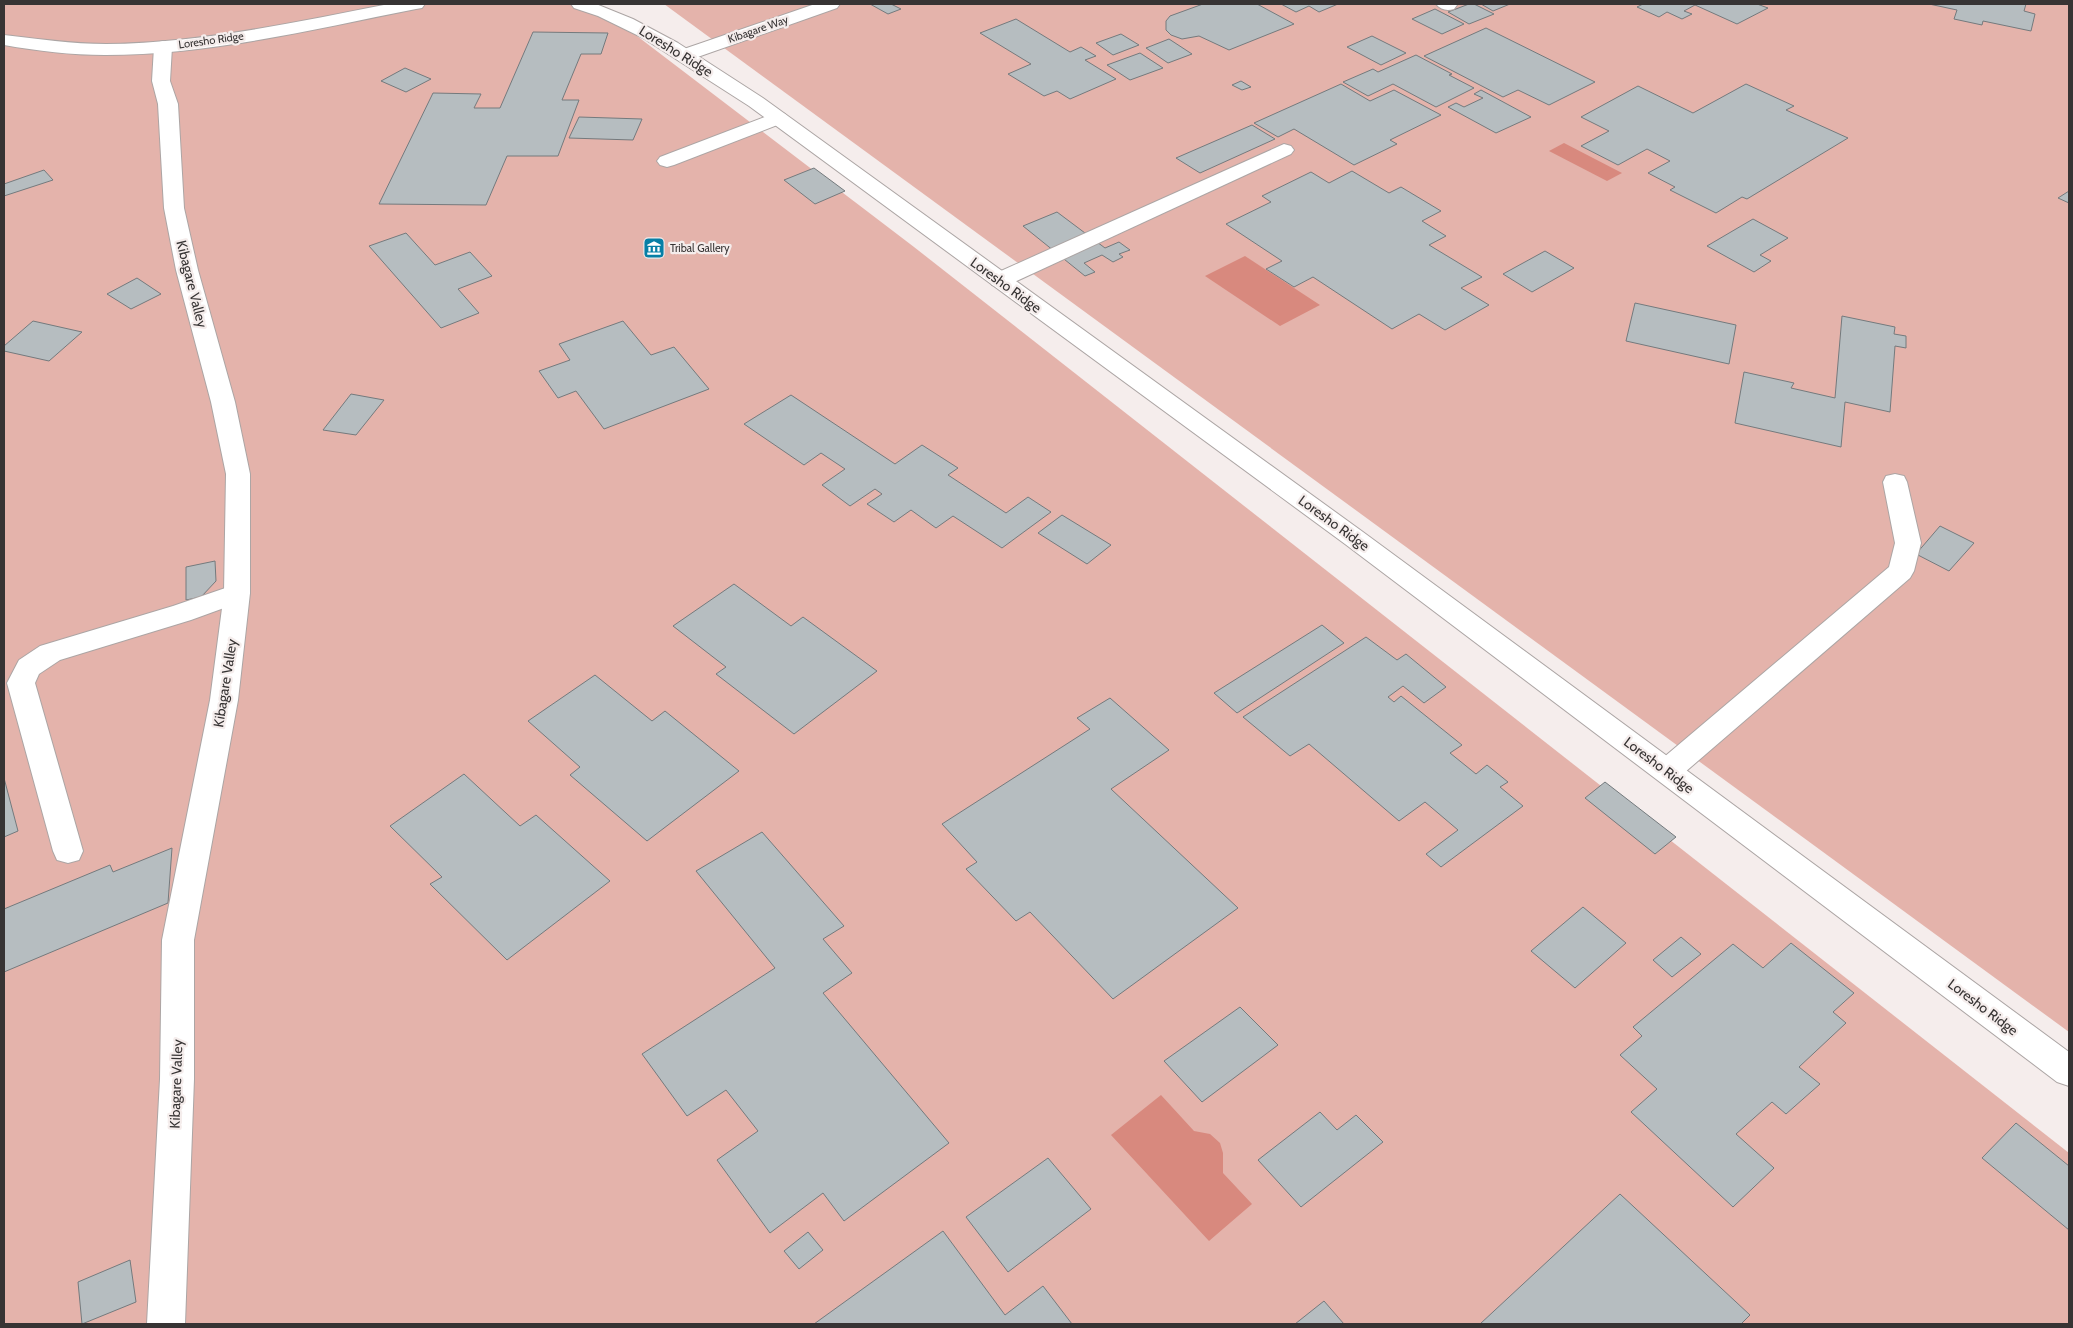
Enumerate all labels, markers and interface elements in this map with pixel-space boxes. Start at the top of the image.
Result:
street label: Kibagare Way [726,12,790,46]
street label: Loresho Ridge [636,21,716,81]
street label: Loresho Ridge [178,28,245,51]
museum icon: Tribal Gallery [642,236,666,260]
street label: Kibagare Valley [172,238,212,330]
place label: Tribal Gallery [670,241,730,255]
street label: Loresho Ridge [967,253,1045,317]
street label: Loresho Ridge [1295,491,1373,555]
street label: Kibagare Valley [209,637,241,729]
street label: Loresho Ridge [1620,733,1698,797]
street label: Loresho Ridge [1944,975,2022,1039]
street label: Kibagare Valley [165,1039,187,1129]

